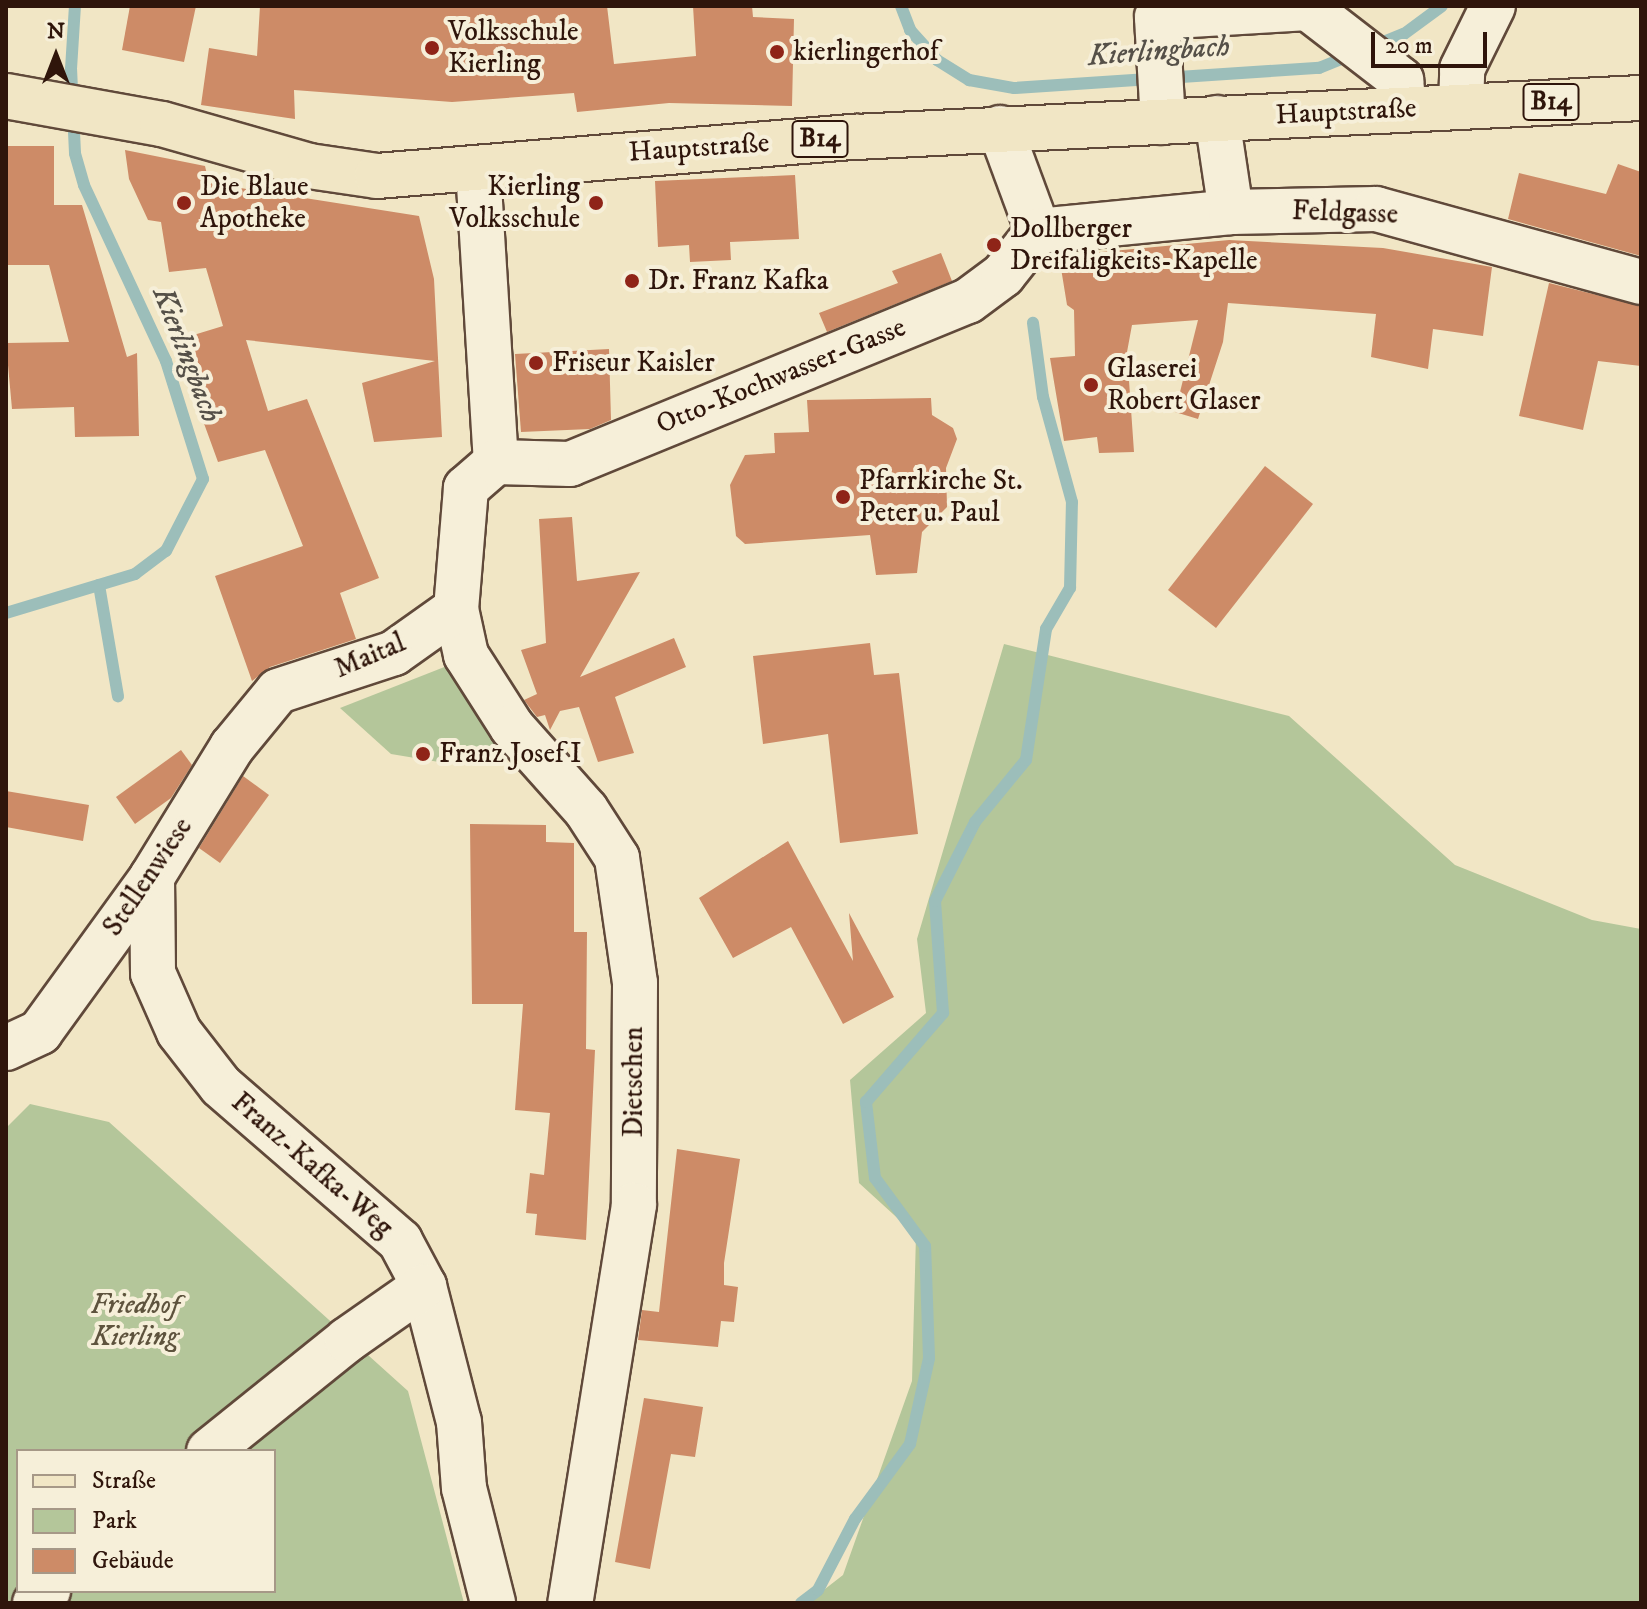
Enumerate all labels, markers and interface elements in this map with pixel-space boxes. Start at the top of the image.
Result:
place label: Volksschule Kierling [448,15,579,81]
north arrow [16,16,96,96]
scale bar [1375,16,1491,66]
text: N [47,18,65,45]
water label: Kierlingbach [1087,29,1231,75]
text: 20 m [1385,31,1433,61]
place label: kierlingerhof [793,35,939,69]
marker: Volksschule Kierling [423,39,441,57]
marker: kierlingerhof [768,43,786,61]
road number: B14 [1521,80,1581,124]
street label: Hauptstraße [1275,92,1417,132]
road number: B14 [790,117,850,161]
street label: Hauptstraße [627,126,771,170]
place label: Die Blaue Apotheke [200,170,309,236]
place label: Kierling Volksschule [449,170,580,236]
marker: Die Blaue Apotheke [175,194,193,212]
marker: Kierling Volksschule [587,194,605,212]
street label: Feldgasse [1291,194,1399,232]
place label: Dollberger Dreifaligkeits-Kapelle [1010,212,1258,278]
marker: Dollberger Dreifaligkeits-Kapelle [985,236,1003,254]
place label: Dr. Franz Kafka [648,264,829,298]
marker: Dr. Franz Kafka [623,272,641,290]
water label: Kierlingbach [144,282,228,428]
street label: Otto-Kochwasser-Gasse [651,311,911,441]
place label: Friseur Kaisler [552,346,715,380]
place label: Glaserei Robert Glaser [1107,352,1260,418]
marker: Friseur Kaisler [527,354,545,372]
marker: Glaserei Robert Glaser [1082,376,1100,394]
place label: Pfarrkirche St. Peter u. Paul [859,464,1023,530]
marker: Pfarrkirche St. Peter u. Paul [834,488,852,506]
street label: Maital [329,626,411,686]
place label: Franz Josef I [439,737,582,771]
marker: Franz Josef I [414,745,432,763]
street label: Stellenwiese [96,811,200,943]
street label: Dietschen [617,1027,651,1137]
street label: Franz-Kafka-Weg [224,1086,400,1244]
park label: Friedhof Kierling [90,1288,180,1354]
legend [16,1449,276,1593]
text: Straße [92,1466,156,1496]
text: Park [92,1506,137,1536]
text: Gebäude [92,1546,174,1576]

